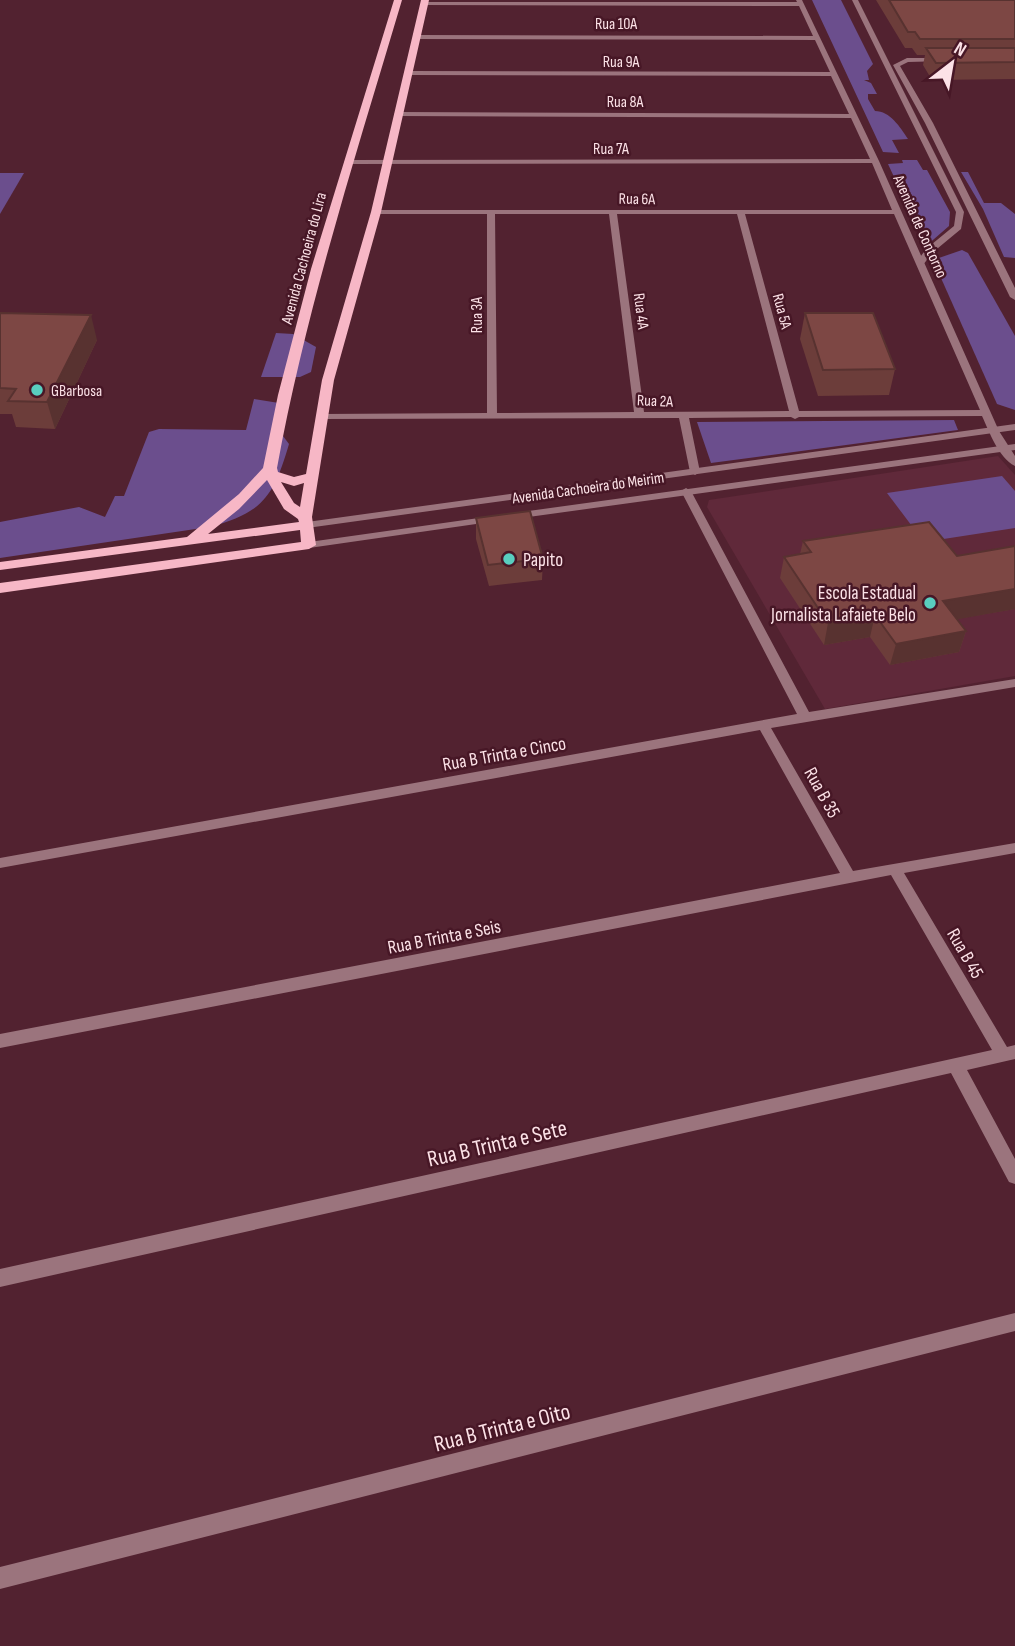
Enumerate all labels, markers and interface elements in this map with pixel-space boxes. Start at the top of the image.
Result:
street label: Rua 10A [595,15,637,34]
north arrow [917,28,987,98]
text: N [950,37,970,62]
street label: Rua 9A [603,53,640,72]
street label: Rua 8A [607,93,643,112]
street label: Rua 7A [593,140,629,159]
street label: Avenida de Contorno [888,171,951,281]
street label: Avenida Cachoeira do Lira [277,190,331,327]
street label: Rua 6A [618,190,656,209]
street label: Rua 4A [629,292,652,331]
street label: Rua 5A [768,292,795,331]
street label: Rua 3A [468,297,487,333]
marker: GBarbosa [29,382,45,398]
place label: GBarbosa [51,382,102,401]
street label: Rua 2A [637,391,674,412]
street label: Avenida Cachoeira do Meirim [510,468,665,509]
place label: Papito [523,549,563,572]
marker: Papito [501,551,517,567]
place label: Escola Estadual Jornalista Lafaiete Belo [770,582,916,627]
marker: Escola Estadual Jornalista Lafaiete Belo [922,595,938,611]
street label: Rua B Trinta e Cinco [441,732,568,777]
street label: Rua B 35 [799,763,845,822]
street label: Rua B Trinta e Seis [386,915,503,960]
street label: Rua B 45 [941,925,988,983]
street label: Rua B Trinta e Sete [425,1114,570,1174]
street label: Rua B Trinta e Oito [431,1398,573,1458]

